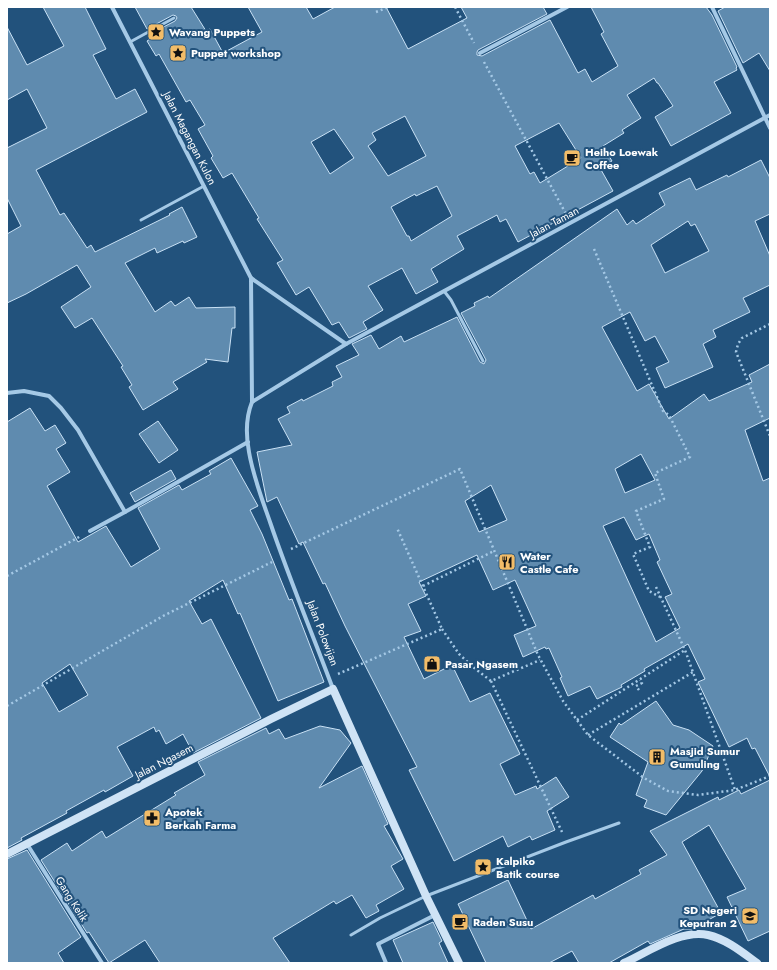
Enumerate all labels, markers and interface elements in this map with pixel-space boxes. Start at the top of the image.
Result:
place icon: Wavang Puppets [146,22,166,42]
place label: Wavang Puppets [169,24,255,40]
place icon: Puppet workshop [168,43,188,63]
place label: Puppet workshop [191,45,281,61]
street label: Jalan Magangan Kulon [159,87,221,188]
place label: Heiho Loewak Coffee [585,144,659,173]
cafe icon: Heiho Loewak Coffee [562,148,582,168]
street label: Jalan Taman [525,202,581,243]
place label: Water Castle Cafe [520,548,578,577]
restaurant icon: Water Castle Cafe [497,552,517,572]
street label: Jalan Polowijan [302,596,343,668]
shop icon: Pasar Ngasem [422,654,442,674]
place label: Pasar Ngasem [445,656,518,672]
street label: Jalan Ngasem [130,739,196,783]
place label: Masjid Sumur Gumuling [670,743,740,772]
building icon: Masjid Sumur Gumuling [647,747,667,767]
place label: Apotek Berkah Farma [164,804,236,833]
pharmacy icon: Apotek Berkah Farma [142,808,162,828]
place label: Kalpiko Batik course [496,853,560,882]
place icon: Kalpiko Batik course [473,857,493,877]
street label: Gang Kelik [52,873,92,925]
place label: SD Negeri Keputran 2 [679,902,737,931]
school or university icon: SD Negeri Keputran 2 [740,906,760,926]
cafe icon: Raden Susu [450,912,470,932]
place label: Raden Susu [473,914,533,930]

